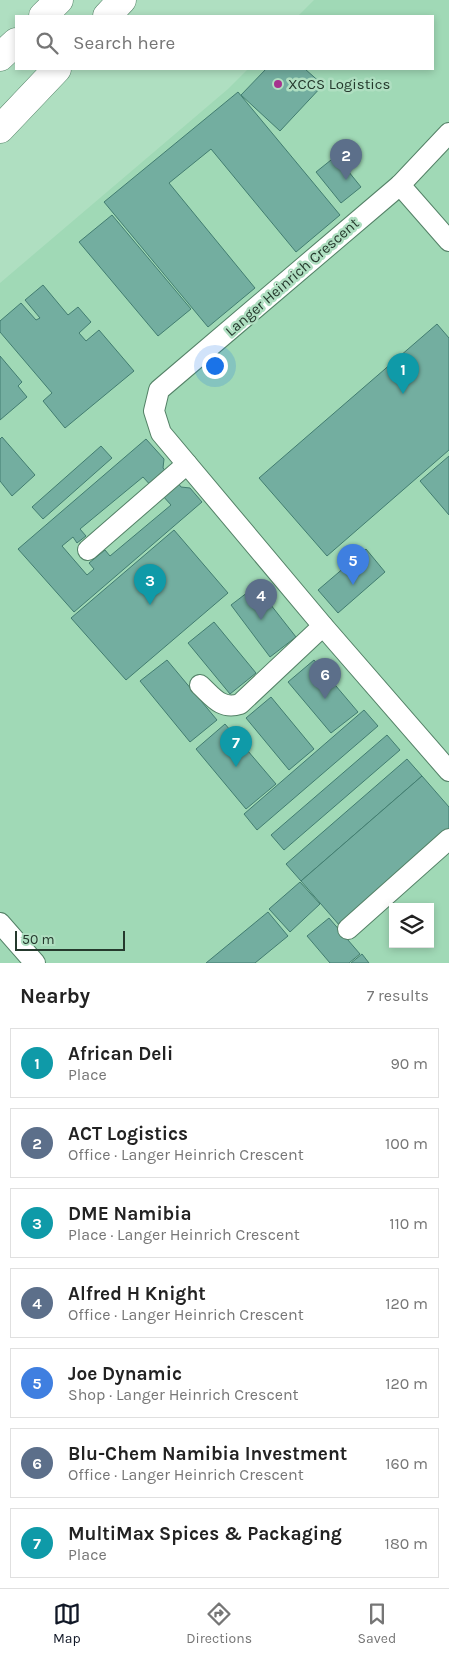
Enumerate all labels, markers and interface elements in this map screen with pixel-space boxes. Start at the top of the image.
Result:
search box [15,15,434,70]
icon: search [33,29,61,57]
text: Search here [73,32,175,54]
place label: XCCS Logistics [288,75,390,93]
marker: XCCS Logistics [272,78,284,90]
pin: 2 [330,139,362,180]
street label: Langer Heinrich Crescent [221,214,363,340]
your location [202,353,228,379]
pin: 1 [387,353,419,394]
pin: 5 [337,544,369,585]
pin: 3 [134,564,166,605]
pin: 4 [245,579,277,620]
pin: 6 [309,658,341,699]
pin: 7 [220,726,252,767]
map controls [389,903,434,948]
button: layers [389,903,434,948]
scale bar [15,928,125,951]
text: 50 m [22,931,55,948]
text: Nearby [20,984,90,1008]
text: 7 results [367,986,429,1005]
text: African Deli [68,1043,173,1065]
text: 1 [34,1054,40,1073]
text: 90 m [390,1054,428,1073]
text: Place [68,1065,107,1084]
text: ACT Logistics [68,1123,188,1145]
text: 2 [32,1134,42,1153]
text: 100 m [385,1134,428,1153]
text: Office · Langer Heinrich Crescent [68,1145,304,1164]
text: DME Namibia [68,1203,192,1225]
text: 3 [32,1214,42,1233]
text: 110 m [389,1214,428,1233]
text: Place · Langer Heinrich Crescent [68,1225,300,1244]
text: Alfred H Knight [68,1283,206,1305]
text: 4 [32,1294,42,1313]
text: 120 m [385,1294,428,1313]
text: Office · Langer Heinrich Crescent [68,1305,304,1324]
text: Joe Dynamic [68,1363,182,1385]
text: 5 [32,1374,42,1393]
text: 120 m [385,1374,428,1393]
text: Shop · Langer Heinrich Crescent [68,1385,299,1404]
text: Blu-Chem Namibia Investment [68,1443,347,1465]
text: 6 [32,1454,42,1473]
text: 160 m [385,1454,428,1473]
text: Office · Langer Heinrich Crescent [68,1465,304,1484]
text: MultiMax Spices & Packaging [68,1523,342,1545]
text: 7 [33,1534,41,1553]
text: 180 m [385,1534,428,1553]
text: Place [68,1545,107,1564]
tab: Map [53,1600,81,1647]
tab: Directions [186,1600,252,1647]
tab: Saved [358,1600,396,1647]

